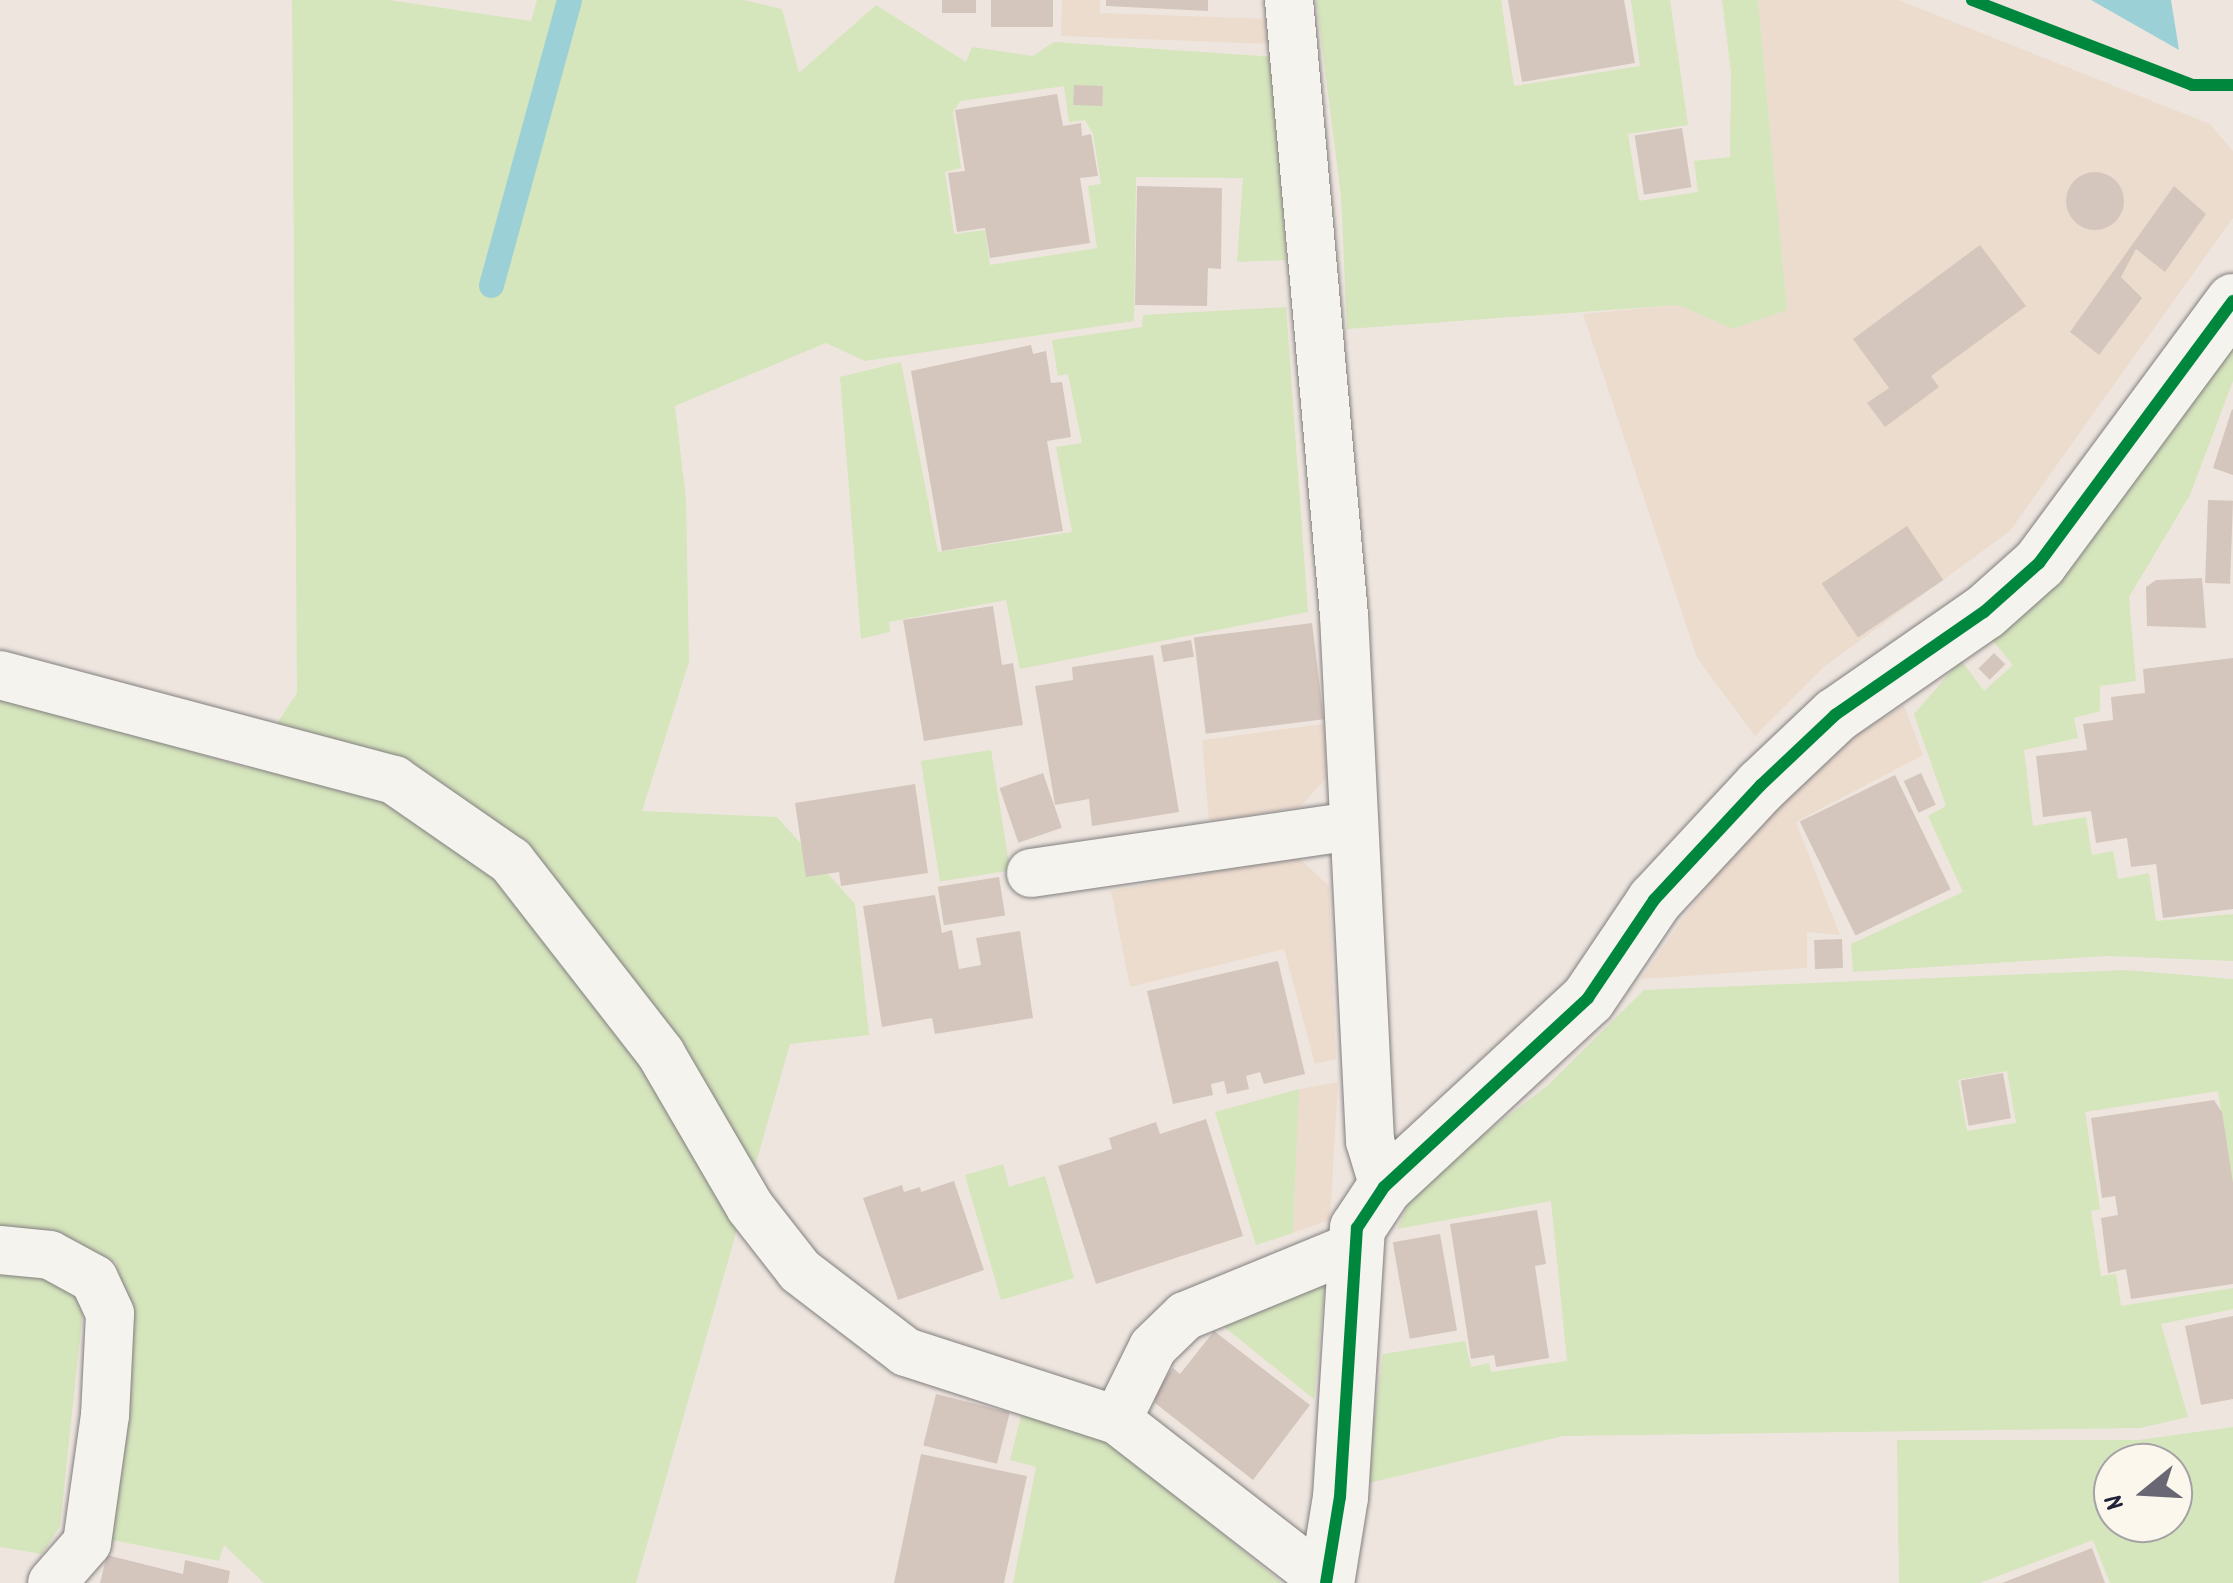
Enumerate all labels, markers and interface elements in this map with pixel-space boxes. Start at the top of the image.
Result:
north arrow [2093,1443,2193,1543]
text: N [2095,1489,2138,1514]

